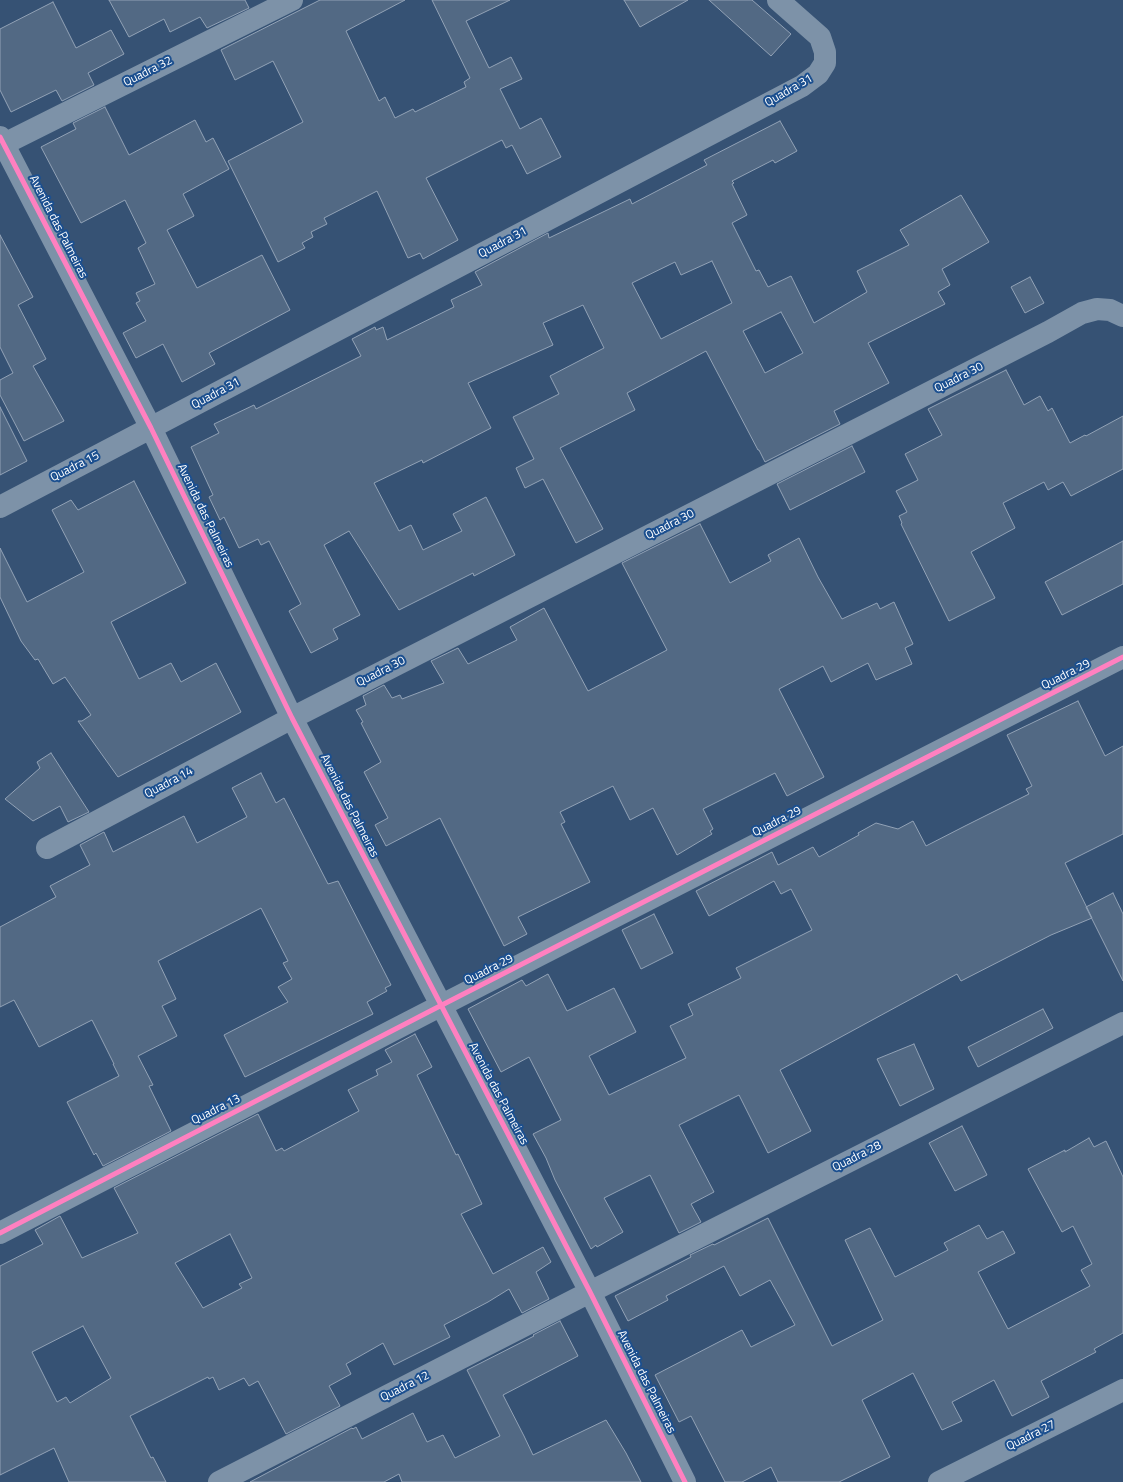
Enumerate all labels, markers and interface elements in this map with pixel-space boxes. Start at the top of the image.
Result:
street label: Quadra 32 [121,54,175,90]
street label: Quadra 31 [762,72,816,110]
street label: Avenida das Palmeiras [26,173,90,281]
street label: Quadra 31 [476,224,530,262]
street label: Quadra 30 [932,360,986,396]
street label: Quadra 31 [189,375,243,413]
street label: Quadra 15 [48,449,102,485]
street label: Avenida das Palmeiras [174,462,236,570]
street label: Quadra 30 [643,507,697,543]
street label: Quadra 30 [354,654,408,690]
street label: Quadra 29 [1039,657,1093,693]
street label: Avenida das Palmeiras [317,752,381,860]
street label: Quadra 14 [142,764,196,802]
street label: Quadra 29 [750,804,804,840]
street label: Quadra 29 [462,952,516,988]
street label: Avenida das Palmeiras [465,1040,531,1148]
street label: Quadra 13 [189,1092,243,1128]
street label: Quadra 28 [830,1139,884,1175]
street label: Avenida das Palmeiras [614,1328,678,1436]
street label: Quadra 12 [378,1369,432,1405]
street label: Quadra 27 [1004,1418,1058,1454]

